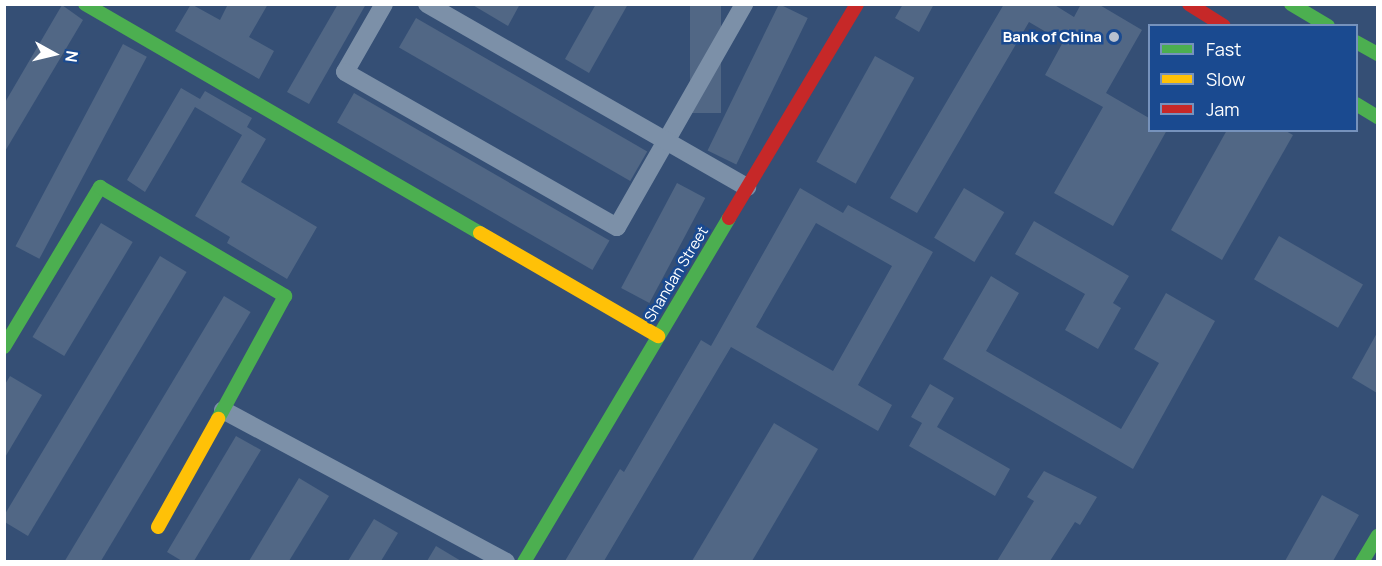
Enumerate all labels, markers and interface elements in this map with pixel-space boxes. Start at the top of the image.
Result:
north arrow [24,24,84,84]
legend [1148,24,1358,132]
place label: Bank of China [1003,28,1102,46]
marker: Bank of China [1107,30,1121,44]
text: Fast [1206,37,1241,61]
text: N [60,49,84,64]
text: Slow [1206,67,1245,91]
text: Jam [1206,97,1240,121]
street label: Shandan Street [640,223,712,325]

